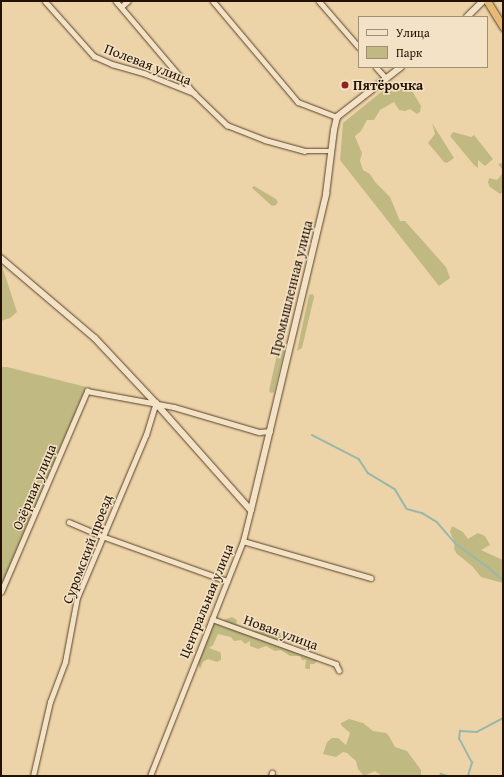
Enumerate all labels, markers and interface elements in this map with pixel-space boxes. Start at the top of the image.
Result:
legend [358,16,488,68]
text: Улица [396,24,430,41]
street label: Полевая улица [102,40,194,88]
text: Парк [396,44,422,61]
place label: Пятёрочка [353,77,423,93]
marker: Пятёрочка [340,80,350,90]
street label: Промышленная улица [266,218,316,358]
street label: Озёрная улица [8,442,60,532]
street label: Суромский проезд [58,492,116,606]
street label: Центральная улица [175,541,237,661]
street label: Новая улица [242,611,320,653]

